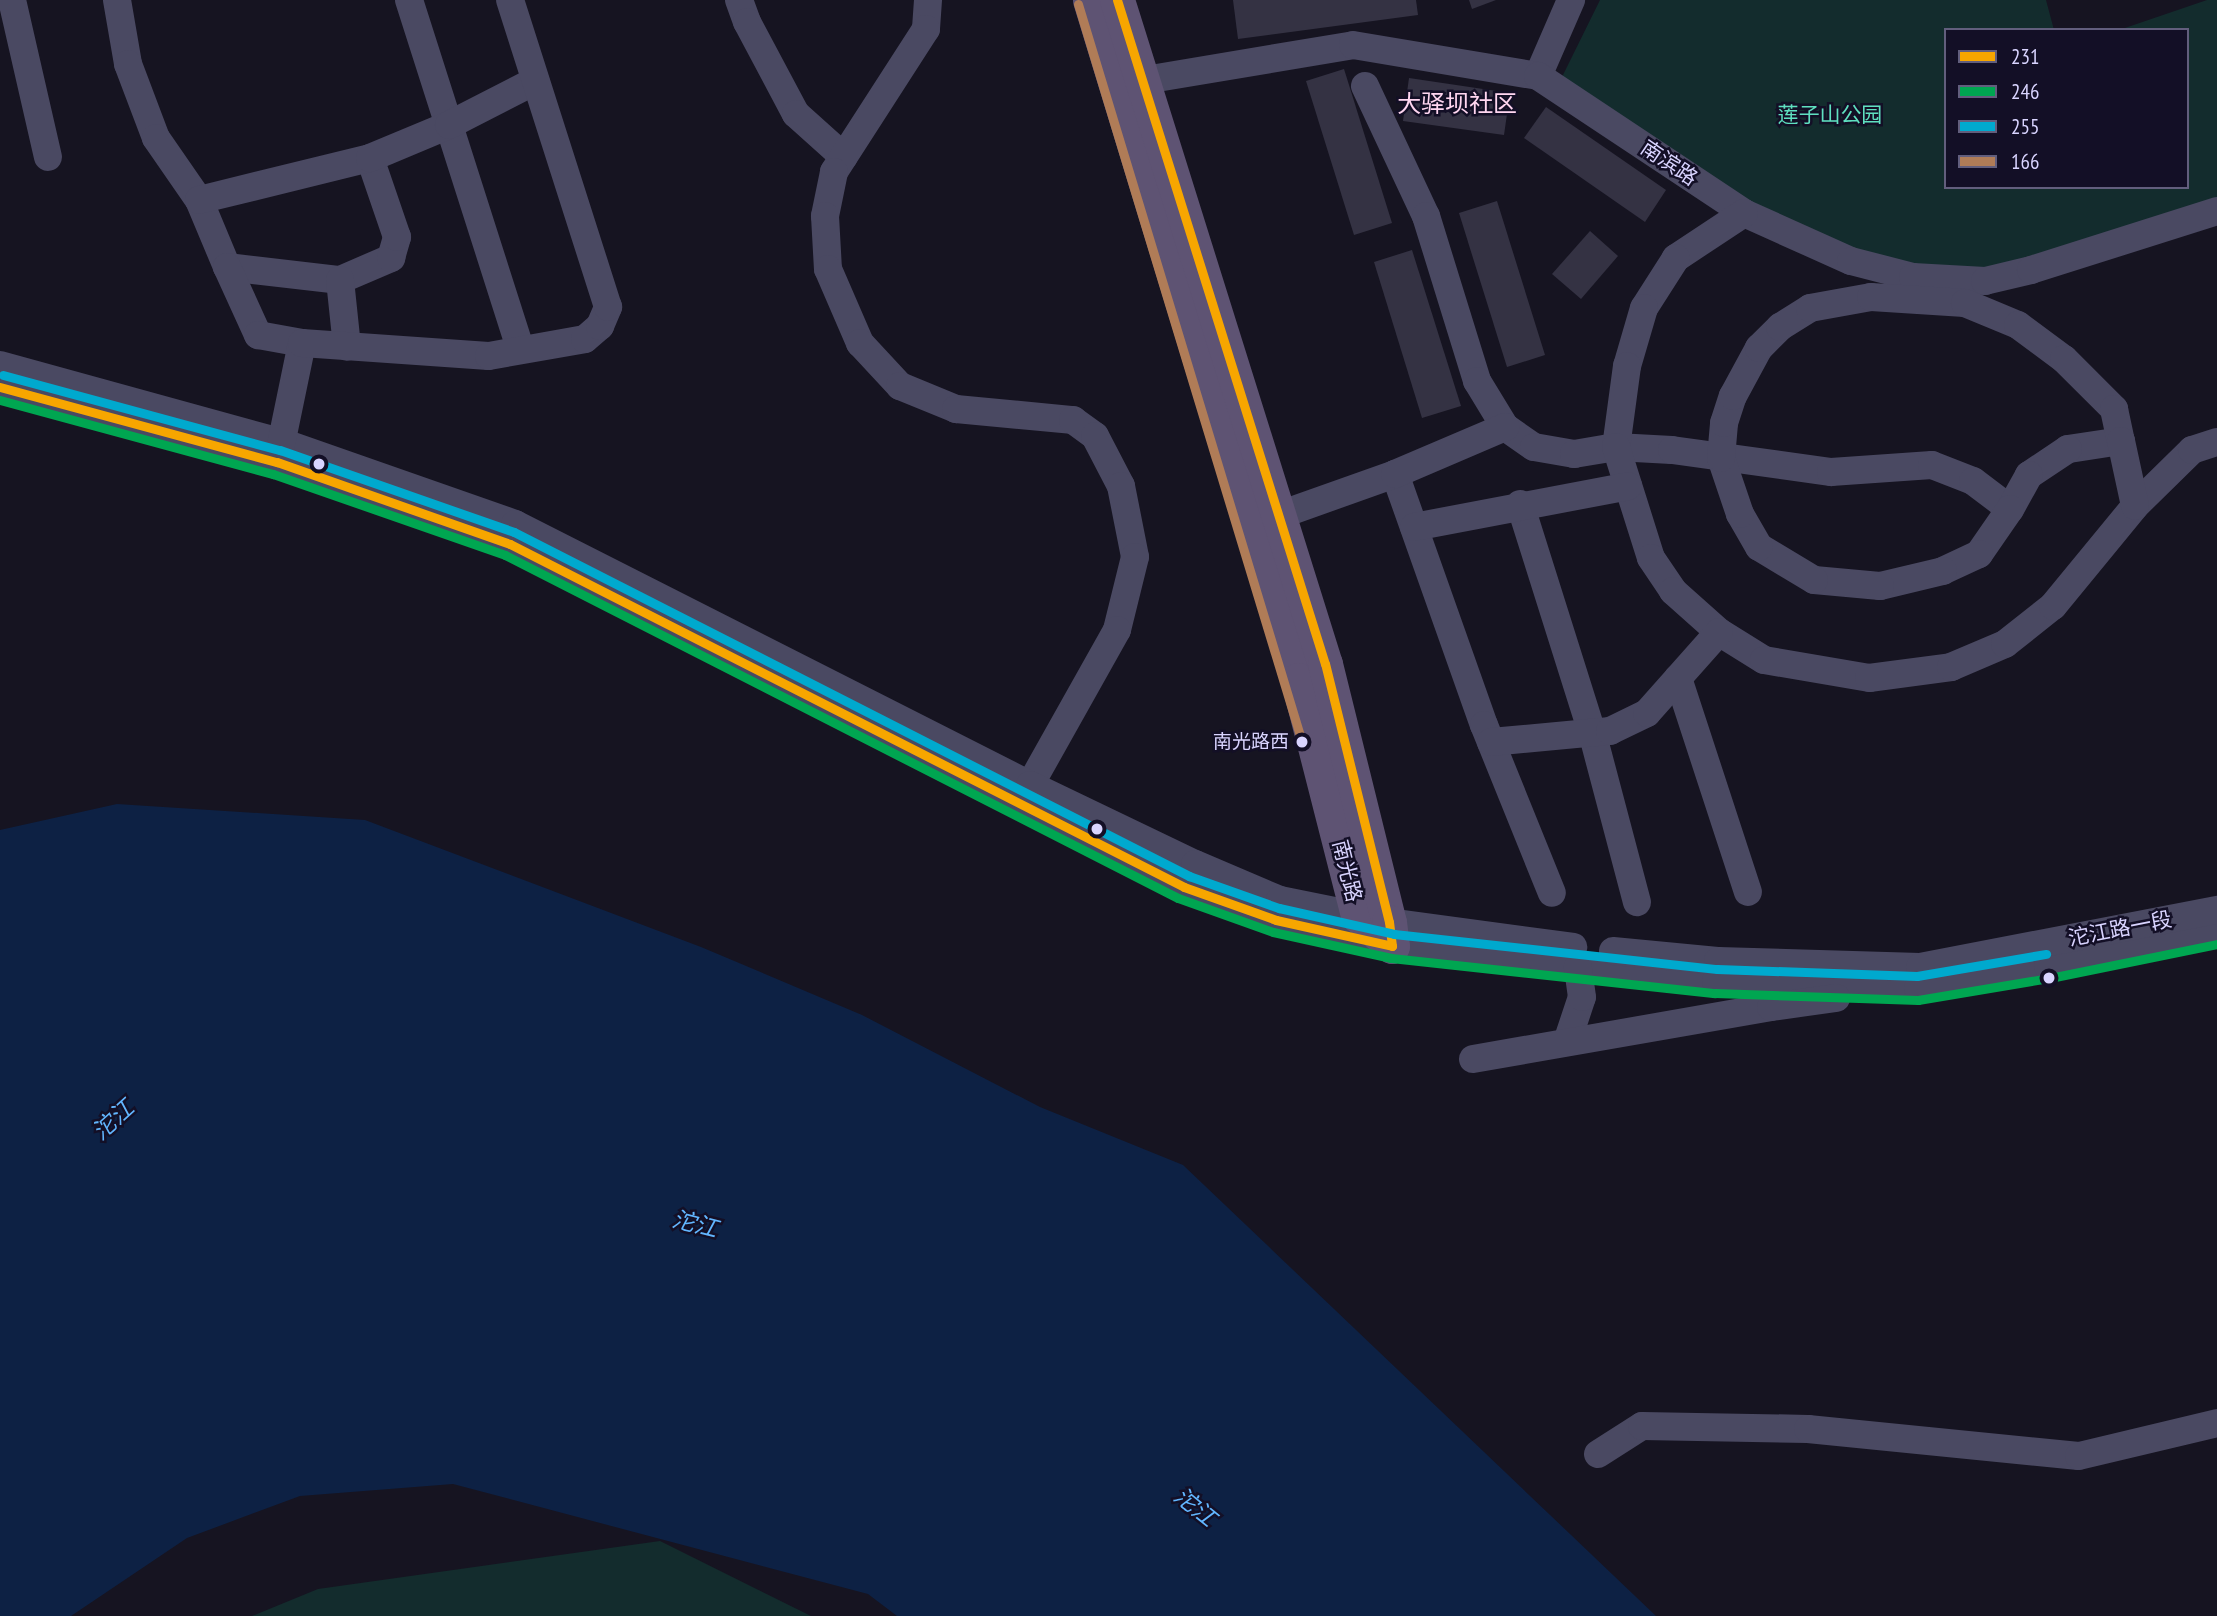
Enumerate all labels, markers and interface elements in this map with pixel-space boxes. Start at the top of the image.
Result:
legend [1944,28,2189,189]
text: 231 [2011,43,2039,70]
text: 246 [2011,78,2039,105]
district label: 大驿坝社区 [1397,90,1517,118]
park label: 莲子山公园 [1778,102,1882,128]
text: 255 [2011,113,2039,140]
street label: 南滨路 [1636,135,1702,191]
text: 166 [2011,148,2039,175]
unlabelled marker [312,457,326,471]
place label: 南光路西 [1213,731,1289,753]
marker: 南光路西 [1295,735,1309,749]
unlabelled marker [1090,822,1104,836]
street label: 南光路 [1327,837,1367,905]
street label: 沱江路一段 [2066,907,2174,951]
unlabelled marker [2042,971,2056,985]
water label: 沱江 [87,1094,139,1146]
water label: 沱江 [669,1205,721,1243]
water label: 沱江 [1168,1482,1222,1532]

